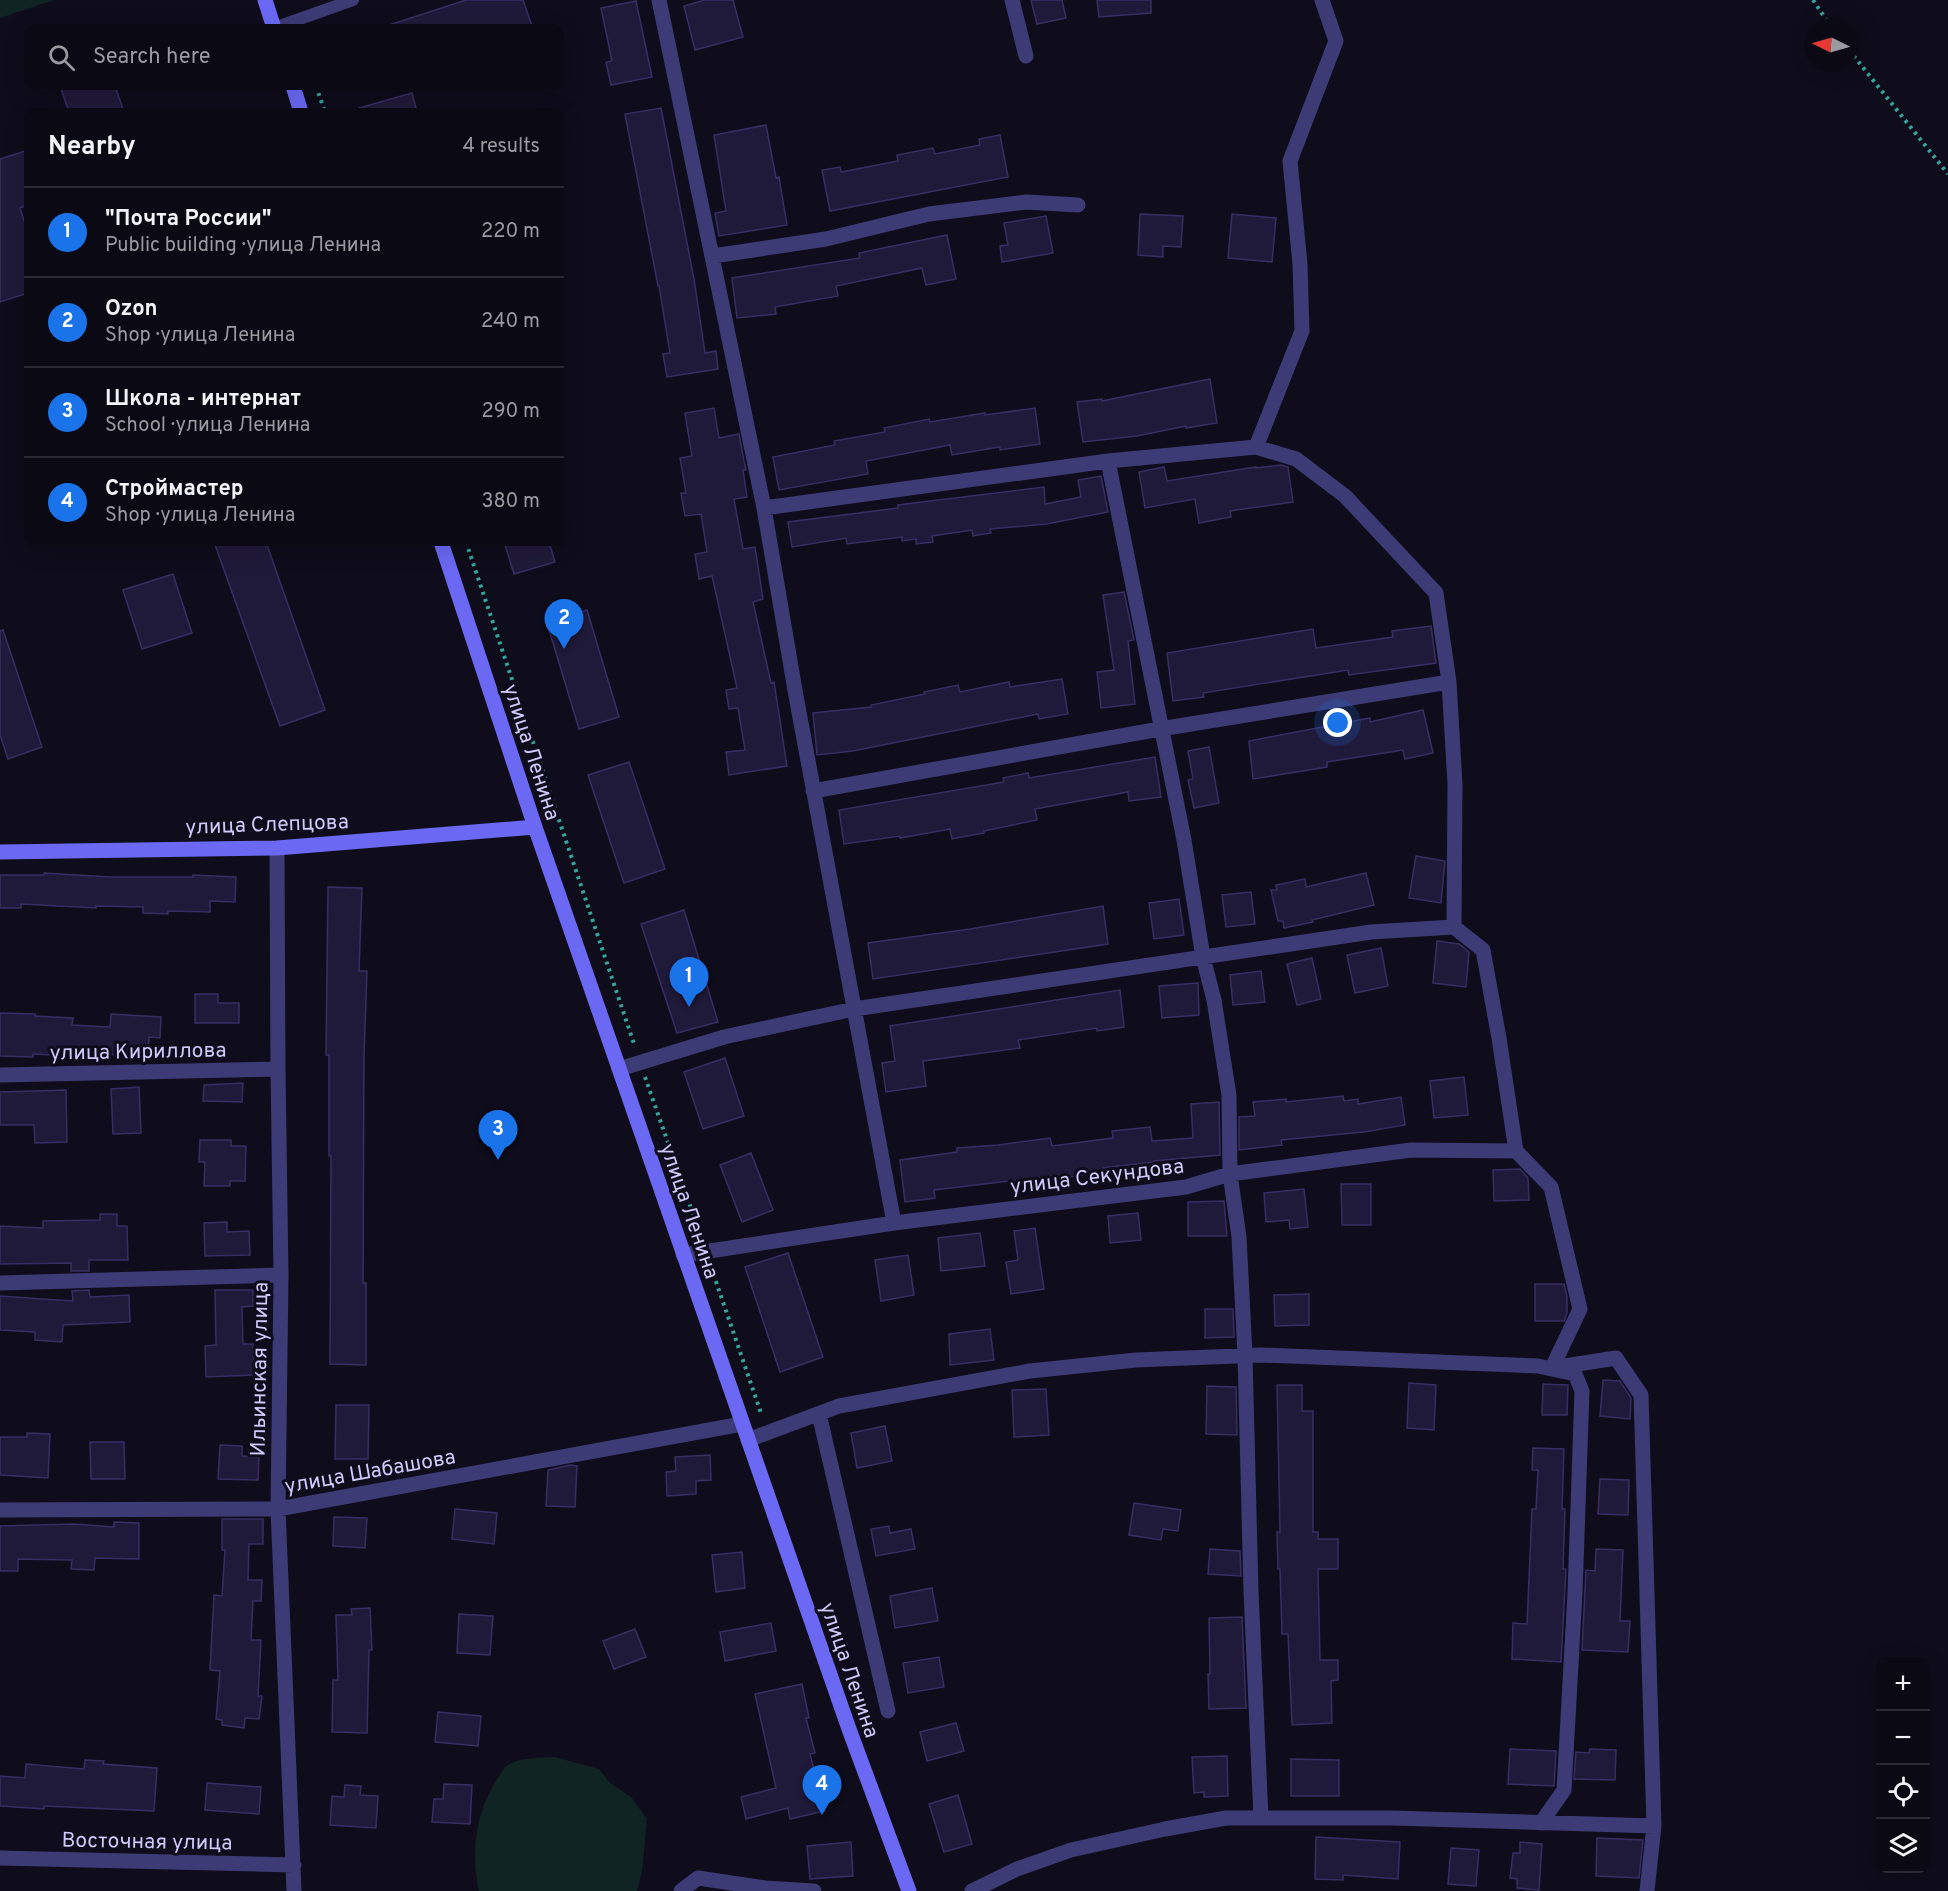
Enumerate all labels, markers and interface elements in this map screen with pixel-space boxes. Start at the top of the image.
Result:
north arrow [1804,18,1858,72]
search box [24,24,564,90]
icon: search [45,41,78,74]
text: Search here [93,44,211,71]
text: Nearby [48,131,136,164]
text: 4 results [463,134,540,160]
text: "Почта России" [105,206,272,233]
text: 1 [64,219,72,245]
text: 220 m [481,219,540,245]
text: Public building · улица Ленина [105,233,381,259]
text: Ozon [105,296,158,323]
text: 2 [61,309,74,335]
text: 240 m [481,309,540,335]
text: Shop · улица Ленина [105,323,295,349]
text: Школа - интернат [105,386,301,413]
text: 3 [62,399,74,425]
text: 290 m [482,399,540,425]
text: School · улица Ленина [105,413,310,439]
text: Строймастер [105,476,243,503]
text: 4 [61,489,74,515]
text: 380 m [481,489,540,515]
text: Shop · улица Ленина [105,503,295,529]
pin: 2 [544,600,584,649]
street label: улица Ленина [496,681,565,824]
your location [1323,708,1352,737]
street label: улица Слепцова [185,809,349,842]
pin: 1 [670,958,708,1007]
street label: улица Кириллова [49,1037,227,1068]
pin: 3 [478,1110,518,1160]
street label: улица Ленина [653,1140,724,1283]
street label: улица Секундова [1009,1153,1186,1202]
street label: Ильинская улица [245,1282,276,1457]
street label: улица Шабашова [283,1444,458,1501]
street label: улица Ленина [813,1599,884,1742]
map controls [1876,1657,1930,1873]
button: + [1876,1657,1930,1711]
button: − [1876,1711,1930,1765]
button: locate [1876,1765,1930,1819]
pin: 4 [802,1766,842,1815]
button: layers [1876,1819,1930,1873]
street label: Восточная улица [61,1828,233,1857]

